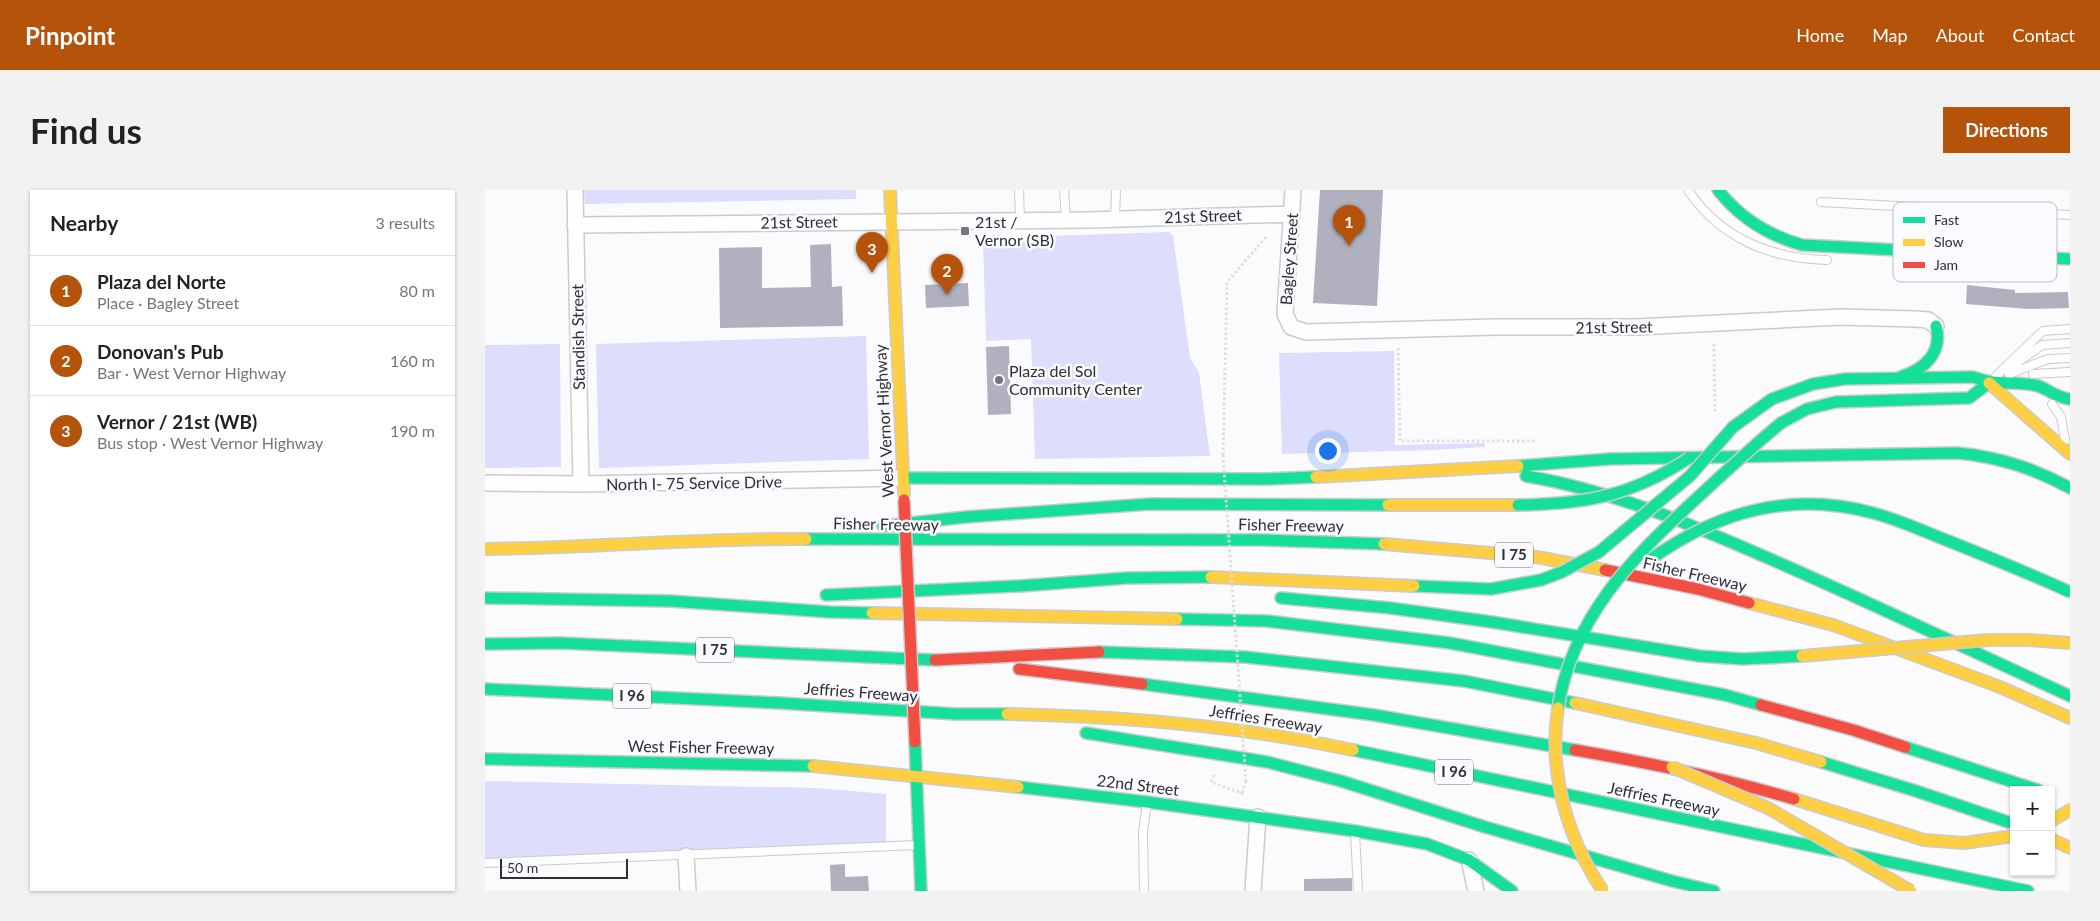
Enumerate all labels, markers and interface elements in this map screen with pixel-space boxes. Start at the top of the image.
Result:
text: Pinpoint [25,21,115,50]
text: Home [1796,24,1844,46]
text: Map [1872,24,1908,46]
text: About [1936,24,1985,46]
text: Contact [2013,24,2075,46]
button: Directions [1943,107,2070,153]
text: Find us [30,109,142,151]
legend [1893,202,2057,282]
street label: 21st Street [1164,205,1242,226]
pin: 1 [1333,205,1365,246]
text: Nearby [50,210,118,235]
street label: 21st Street [760,211,838,232]
text: Fast [1934,211,1959,228]
place label: 21st / Vernor (SB) [975,212,1054,249]
street label: Bagley Street [1276,212,1301,306]
text: 3 results [375,213,435,232]
marker: 21st / Vernor (SB) [959,225,971,237]
pin: 3 [856,232,888,273]
text: Slow [1934,233,1964,250]
pin: 2 [931,254,963,295]
text: Jam [1934,256,1958,273]
text: Plaza del Norte [97,270,226,293]
text: 1 [61,281,71,300]
text: 80 m [399,281,435,300]
street label: Standish Street [567,284,588,390]
text: Place · Bagley Street [97,293,239,312]
street label: 21st Street [1575,316,1653,337]
text: Donovan's Pub [97,340,223,363]
street label: West Vernor Highway [870,343,897,498]
text: 2 [61,351,71,370]
text: 160 m [390,351,435,370]
place label: Plaza del Sol Community Center [1009,361,1142,398]
text: Bar · West Vernor Highway [97,363,286,382]
marker: Plaza del Sol Community Center [993,374,1005,386]
text: Vernor / 21st (WB) [97,410,257,433]
text: 3 [61,421,71,440]
text: 190 m [390,421,435,440]
text: Bus stop · West Vernor Highway [97,433,323,452]
your location [1315,438,1341,464]
street label: North I- 75 Service Drive [606,471,782,494]
street label: Fisher Freeway [833,513,940,534]
street label: Fisher Freeway [1238,514,1345,535]
road number: I 75 [1495,542,1533,568]
street label: Fisher Freeway [1641,552,1750,595]
road number: I 75 [696,638,734,662]
street label: Jeffries Freeway [804,678,919,705]
road number: I 96 [613,684,651,708]
street label: Jeffries Freeway [1208,700,1324,737]
street label: West Fisher Freeway [627,736,775,757]
road number: I 96 [1435,760,1473,784]
street label: 22nd Street [1096,770,1181,799]
street label: Jeffries Freeway [1606,777,1722,820]
map controls [2010,786,2055,876]
button: + [2010,786,2055,831]
button: − [2010,831,2055,876]
scale bar [500,856,627,879]
text: 50 m [507,859,538,876]

